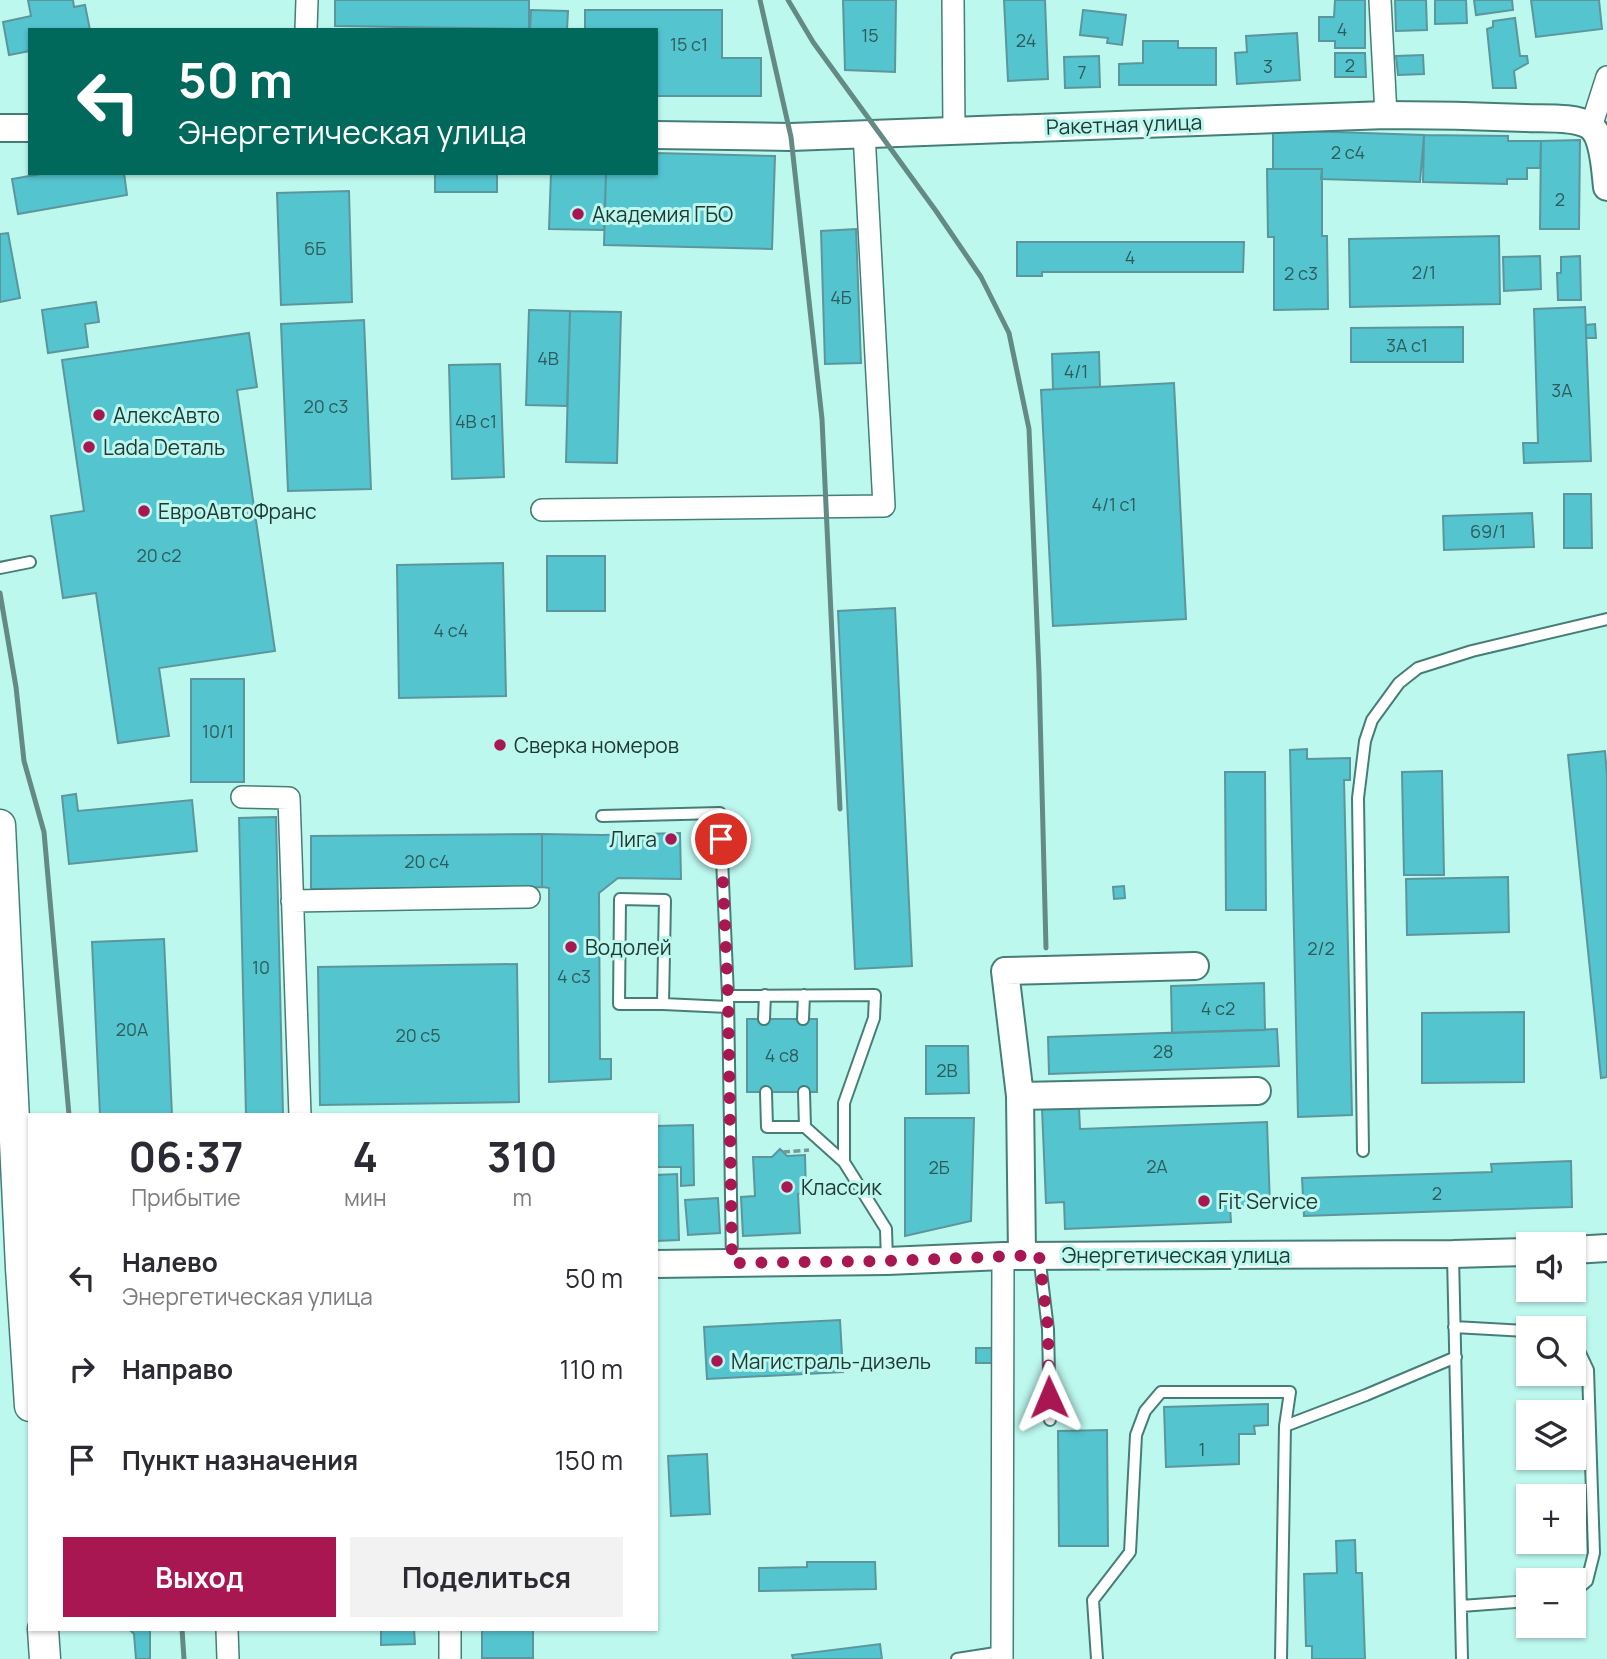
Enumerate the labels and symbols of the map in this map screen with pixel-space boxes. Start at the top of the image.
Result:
house number: 4 [1337,17,1347,41]
house number: 15 [861,23,879,47]
house number: 24 [1016,28,1036,52]
house number: 15 с1 [670,32,708,56]
house number: 2 [1345,53,1355,77]
house number: 3 [1263,54,1273,78]
house number: 7 [1077,60,1087,84]
street label: Ракетная улица [1045,107,1203,141]
house number: 2 с4 [1331,140,1365,164]
house number: 2 [1555,187,1565,211]
place label: Академия ГБО [592,200,733,228]
marker: Академия ГБО [570,206,586,222]
house number: 6Б [304,236,326,260]
house number: 4 [1125,245,1135,269]
house number: 2/1 [1412,260,1436,284]
house number: 2 с3 [1284,261,1318,285]
house number: 4Б [830,285,852,309]
house number: 3А с1 [1386,333,1428,357]
house number: 4В [537,346,559,370]
house number: 4/1 [1064,359,1088,383]
house number: 3А [1551,378,1573,402]
house number: 20 с3 [304,394,348,418]
place label: АлексАвто [113,401,220,429]
marker: АлексАвто [91,407,107,423]
house number: 4В с1 [455,409,497,433]
place label: Lada Dеталь [103,433,225,461]
marker: Lada Dеталь [81,439,97,455]
house number: 4/1 с1 [1091,492,1137,516]
place label: ЕвроАвтоФранс [158,497,317,525]
marker: ЕвроАвтоФранс [136,503,152,519]
house number: 69/1 [1470,519,1506,543]
house number: 20 с2 [136,543,182,567]
house number: 4 с4 [434,618,468,642]
house number: 10/1 [202,719,234,743]
place label: Сверка номеров [514,731,679,759]
marker: Сверка номеров [492,737,508,753]
pin [691,809,751,869]
place label: Лига [609,825,657,853]
marker: Лига [663,831,679,847]
house number: 20 с4 [404,849,450,873]
place label: Водолей [585,933,672,961]
house number: 2/2 [1307,936,1335,960]
marker: Водолей [563,939,579,955]
house number: 10 [252,955,270,979]
house number: 4 с3 [557,964,591,988]
house number: 4 с2 [1201,996,1235,1020]
house number: 20А [116,1017,149,1041]
house number: 20 с5 [395,1023,441,1047]
house number: 28 [1153,1039,1173,1063]
house number: 4 с8 [765,1043,799,1067]
house number: 2В [936,1058,958,1082]
house number: 2А [1146,1154,1168,1178]
house number: 2Б [928,1155,950,1179]
place label: Классик [801,1173,882,1201]
marker: Классик [779,1179,795,1195]
house number: 2 [1432,1181,1442,1205]
place label: Fit Service [1218,1187,1318,1215]
marker: Fit Service [1196,1193,1212,1209]
street label: Энергетическая улица [1062,1241,1290,1269]
place label: Магистраль-дизель [731,1347,931,1375]
marker: Магистраль-дизель [709,1353,725,1369]
position arrow [1012,1360,1086,1434]
house number: 1 [1198,1437,1206,1461]

